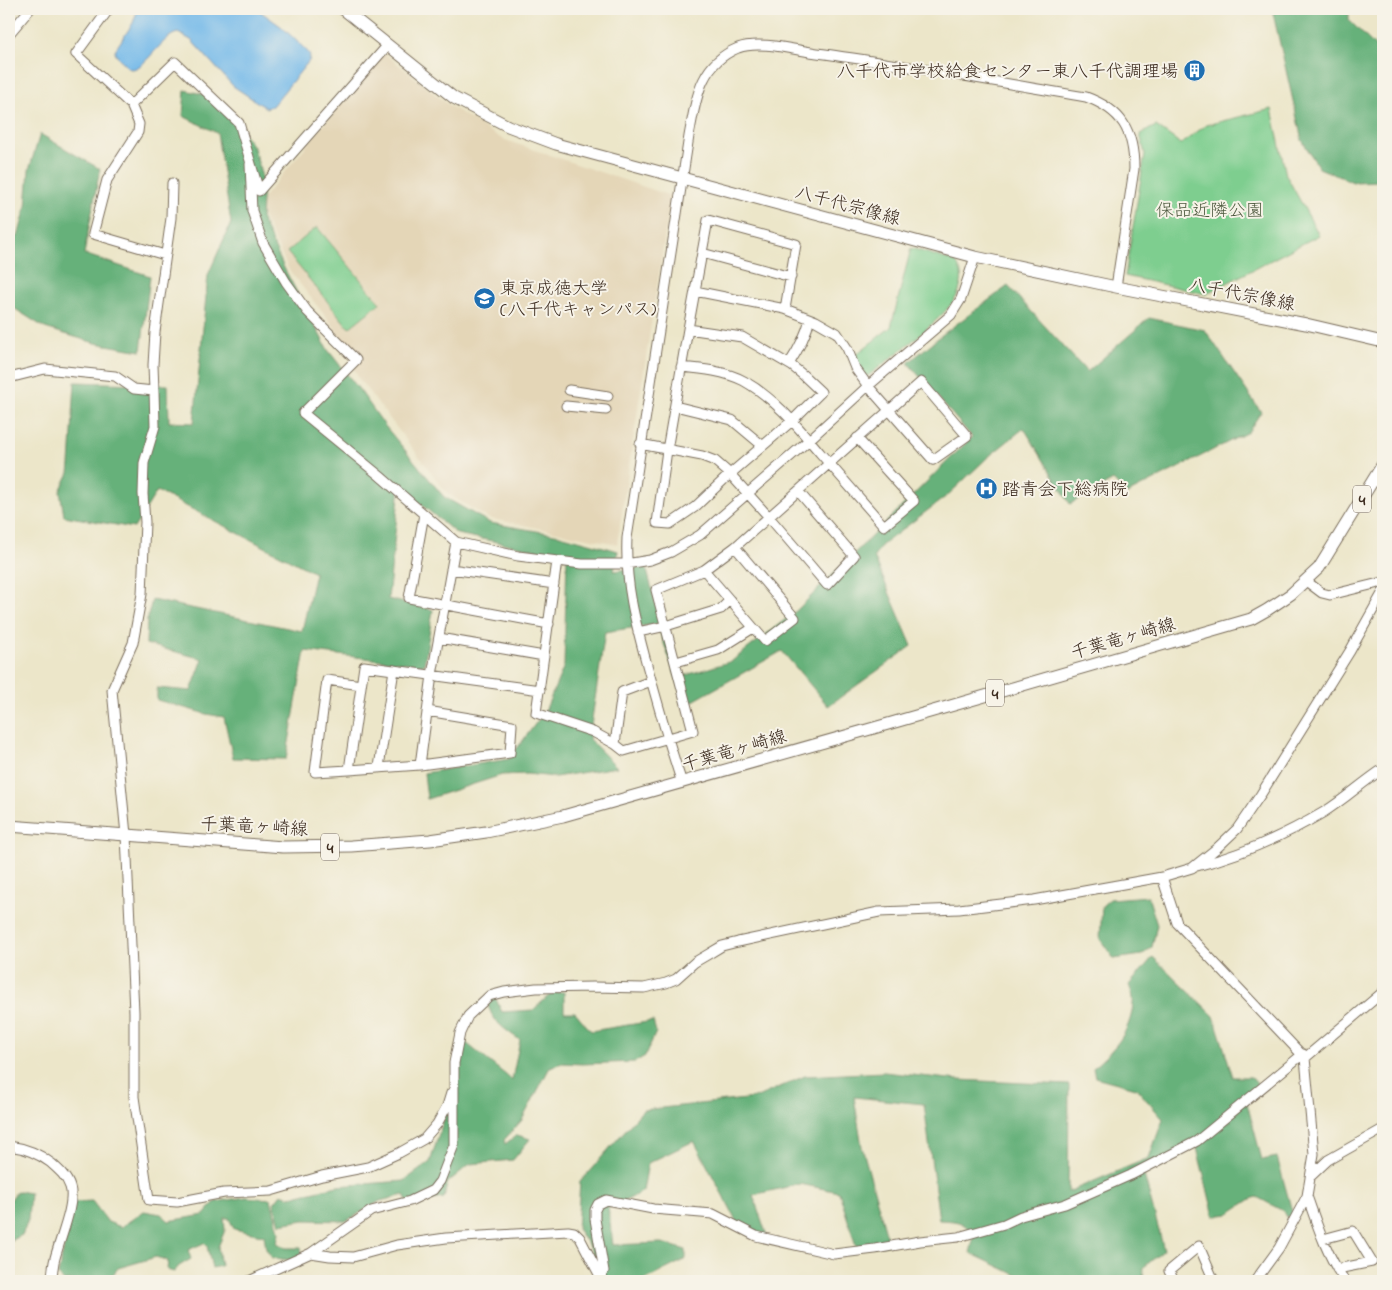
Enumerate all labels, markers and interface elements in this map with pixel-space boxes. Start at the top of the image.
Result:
building icon: 八千代市学校給食センター東八千代調理場 [1182,59,1206,83]
place label: 八千代市学校給食センター東八千代調理場 [837,60,1178,86]
street label: 八千代宗像線 [792,180,903,233]
park label: 保品近隣公園 [1156,199,1264,225]
street label: 八千代宗像線 [1186,273,1297,319]
place label: 東京成徳大学 (八千代キャンパス) [500,277,656,324]
school or university icon: 東京成徳大学 (八千代キャンパス) [472,286,496,310]
hospital icon: 踏青会下総病院 [974,477,998,501]
place label: 踏青会下総病院 [1002,478,1128,504]
road number: 4 [1353,486,1371,512]
street label: 千葉竜ヶ崎線 [1068,613,1179,667]
road number: 4 [986,680,1004,706]
street label: 千葉竜ヶ崎線 [679,725,790,779]
street label: 千葉竜ヶ崎線 [199,812,309,844]
road number: 4 [321,834,339,860]

